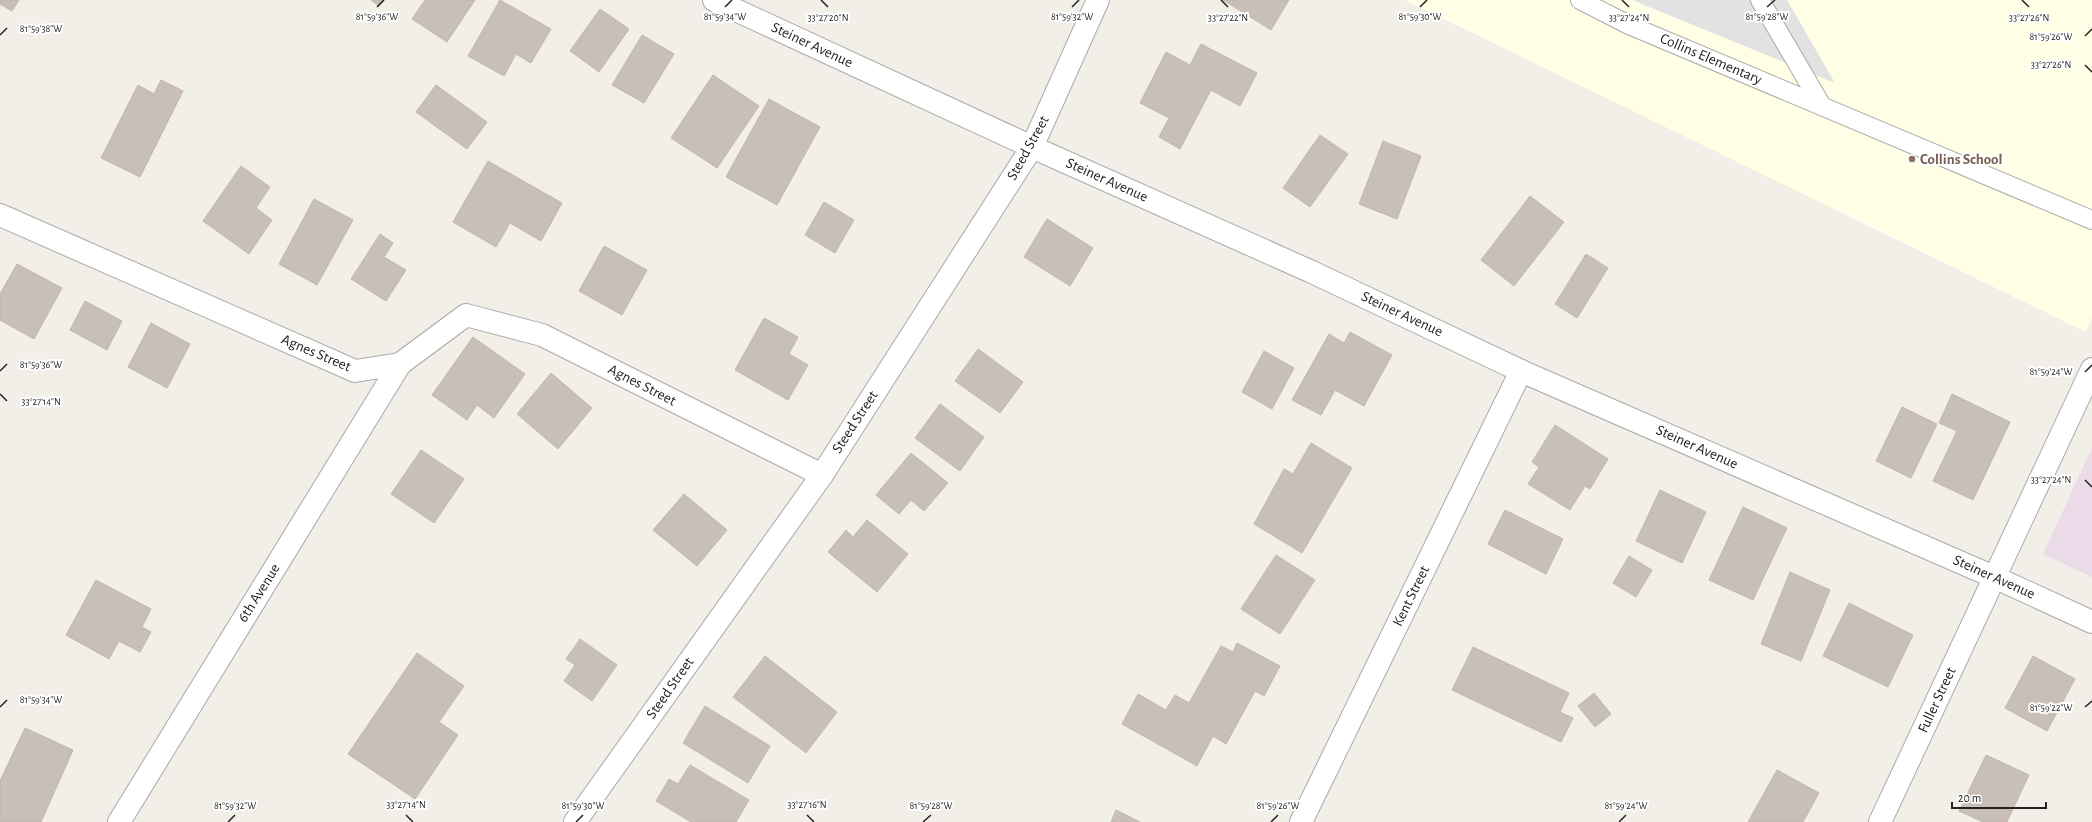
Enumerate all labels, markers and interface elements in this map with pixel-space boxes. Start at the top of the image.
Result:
text: 81°59'36"W [356,12,398,22]
text: 81°59'34"W [704,12,746,22]
text: 81°59'32"W [1051,12,1093,22]
text: 81°59'30"W [1399,12,1442,22]
text: 81°59'28"W [1746,12,1788,22]
text: 33°27'20"N [807,13,849,23]
text: 33°27'22"N [1208,13,1248,23]
text: 33°27'24"N [1609,13,1649,23]
text: 33°27'26"N [2009,13,2049,23]
street label: Steiner Avenue [769,20,855,70]
text: 81°59'38"W [20,24,62,34]
street label: Collins Elementary [1658,31,1765,87]
text: 81°59'26"W [2030,32,2072,42]
text: 33°27'26"N [2031,60,2071,70]
street label: Steed Street [1004,113,1052,183]
place label: Collins School [1920,152,2002,167]
marker: Collins School [1907,154,1917,164]
street label: Steiner Avenue [1064,155,1150,205]
street label: Steiner Avenue [1359,289,1445,339]
street label: Agnes Street [279,332,353,374]
text: 81°59'36"W [20,360,62,370]
street label: Agnes Street [606,362,679,409]
text: 81°59'24"W [2030,367,2073,377]
street label: Steed Street [829,388,881,456]
text: 33°27'14"N [21,397,61,407]
street label: Steiner Avenue [1654,422,1740,472]
text: 33°27'24"N [2031,475,2071,485]
street label: Steiner Avenue [1951,552,2037,602]
street label: 6th Avenue [235,561,283,625]
street label: Kent Street [1390,563,1432,629]
street label: Steed Street [643,654,697,721]
street label: Fuller Street [1915,665,1959,735]
text: 81°59'34"W [20,695,62,705]
text: 81°59'22"W [2030,703,2072,713]
scale bar [1952,784,2046,810]
text: 20 m [1958,792,1981,804]
text: 33°27'14"N [386,800,426,810]
text: 33°27'16"N [787,800,827,810]
text: 81°59'32"W [214,801,256,811]
text: 81°59'30"W [562,801,605,811]
text: 81°59'28"W [910,801,952,811]
text: 81°59'26"W [1257,801,1299,811]
text: 81°59'24"W [1605,801,1648,811]

